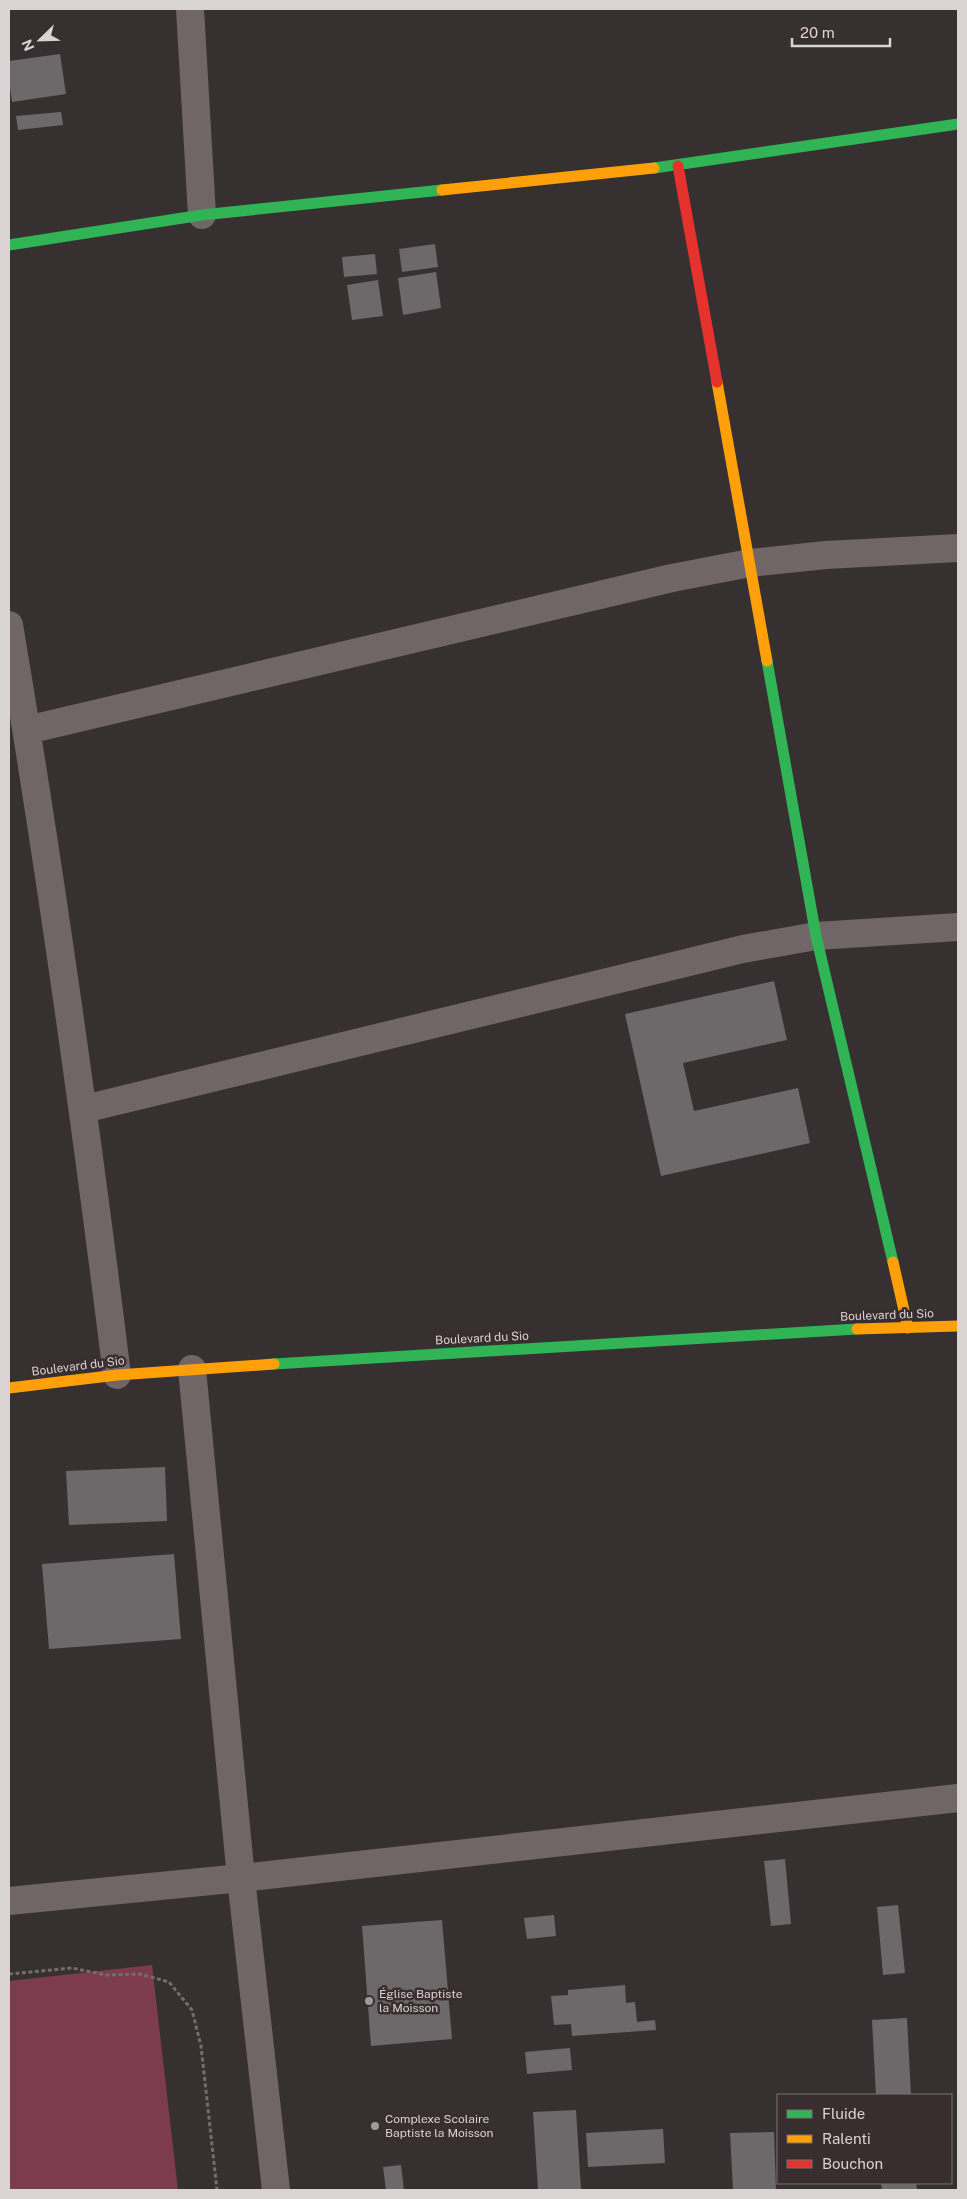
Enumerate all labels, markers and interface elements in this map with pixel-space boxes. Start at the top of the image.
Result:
north arrow [15,15,65,65]
scale bar [792,15,890,47]
text: 20 m [800,24,835,41]
text: N [19,37,38,53]
street label: Boulevard du Sio [840,1306,934,1324]
street label: Boulevard du Sio [435,1329,529,1347]
street label: Boulevard du Sio [31,1353,126,1379]
place label: Église Baptiste la Moisson [379,1987,463,2015]
marker: Église Baptiste la Moisson [363,1995,375,2007]
legend [777,2094,952,2184]
text: Fluide [822,2105,865,2122]
place label: Complexe Scolaire Baptiste la Moisson [385,2112,494,2140]
marker: Complexe Scolaire Baptiste la Moisson [369,2120,381,2132]
text: Ralenti [822,2130,871,2147]
text: Bouchon [822,2155,883,2172]

